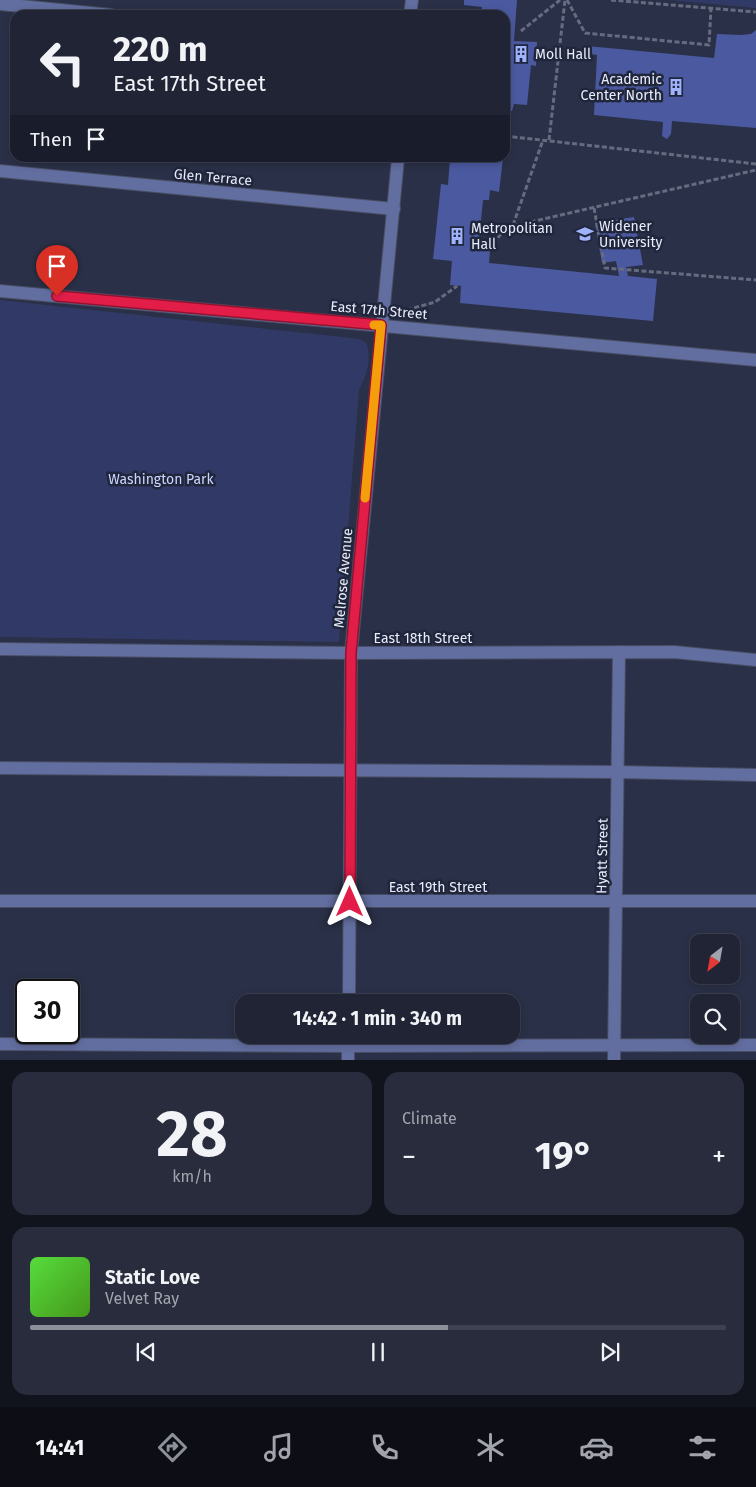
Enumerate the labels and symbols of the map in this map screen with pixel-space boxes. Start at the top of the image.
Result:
building icon: Moll Hall [511,44,531,64]
place label: Moll Hall [535,46,591,63]
place label: Academic Center North [581,71,662,104]
building icon: Academic Center North [666,77,686,97]
street label: Glen Terrace [173,166,253,189]
place label: Widener University [599,218,663,251]
place label: Metropolitan Hall [471,220,553,253]
school or university icon: Widener University [575,224,595,244]
building icon: Metropolitan Hall [447,226,467,246]
pin [36,245,78,296]
street label: East 17th Street [330,298,429,323]
park label: Washington Park [108,471,214,488]
street label: Melrose Avenue [331,527,356,629]
street label: East 18th Street [374,630,473,647]
street label: Hyatt Street [593,817,612,894]
position arrow [323,875,375,927]
street label: East 19th Street [389,879,488,896]
north arrow [690,934,740,984]
speed limit sign: 30 [15,979,80,1044]

